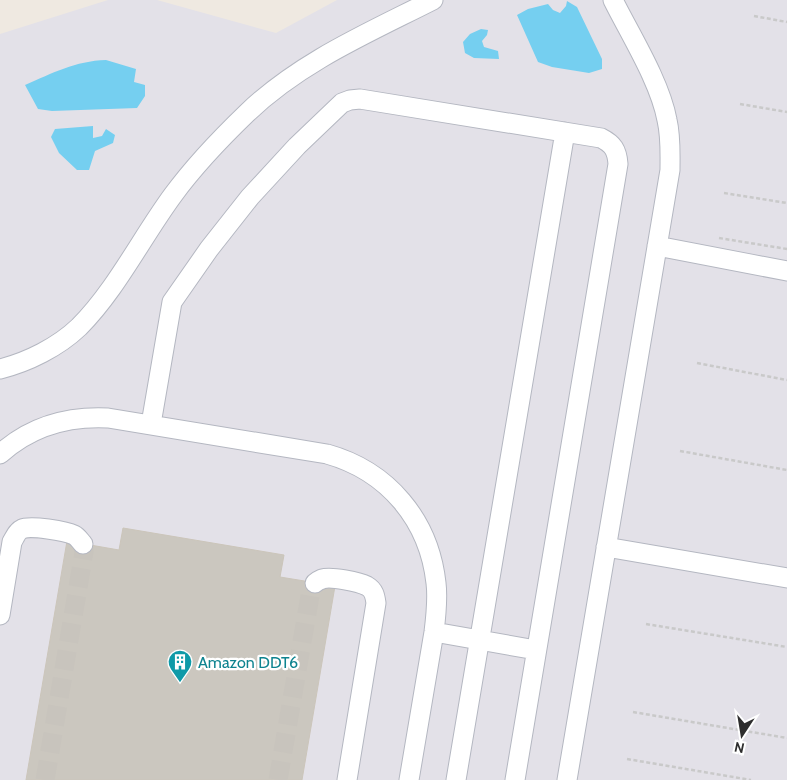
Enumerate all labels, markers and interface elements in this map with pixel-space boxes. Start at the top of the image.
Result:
building icon: Amazon DDT6 [167,649,193,683]
place label: Amazon DDT6 [198,653,298,672]
north arrow [717,710,767,760]
text: N [733,738,746,758]

